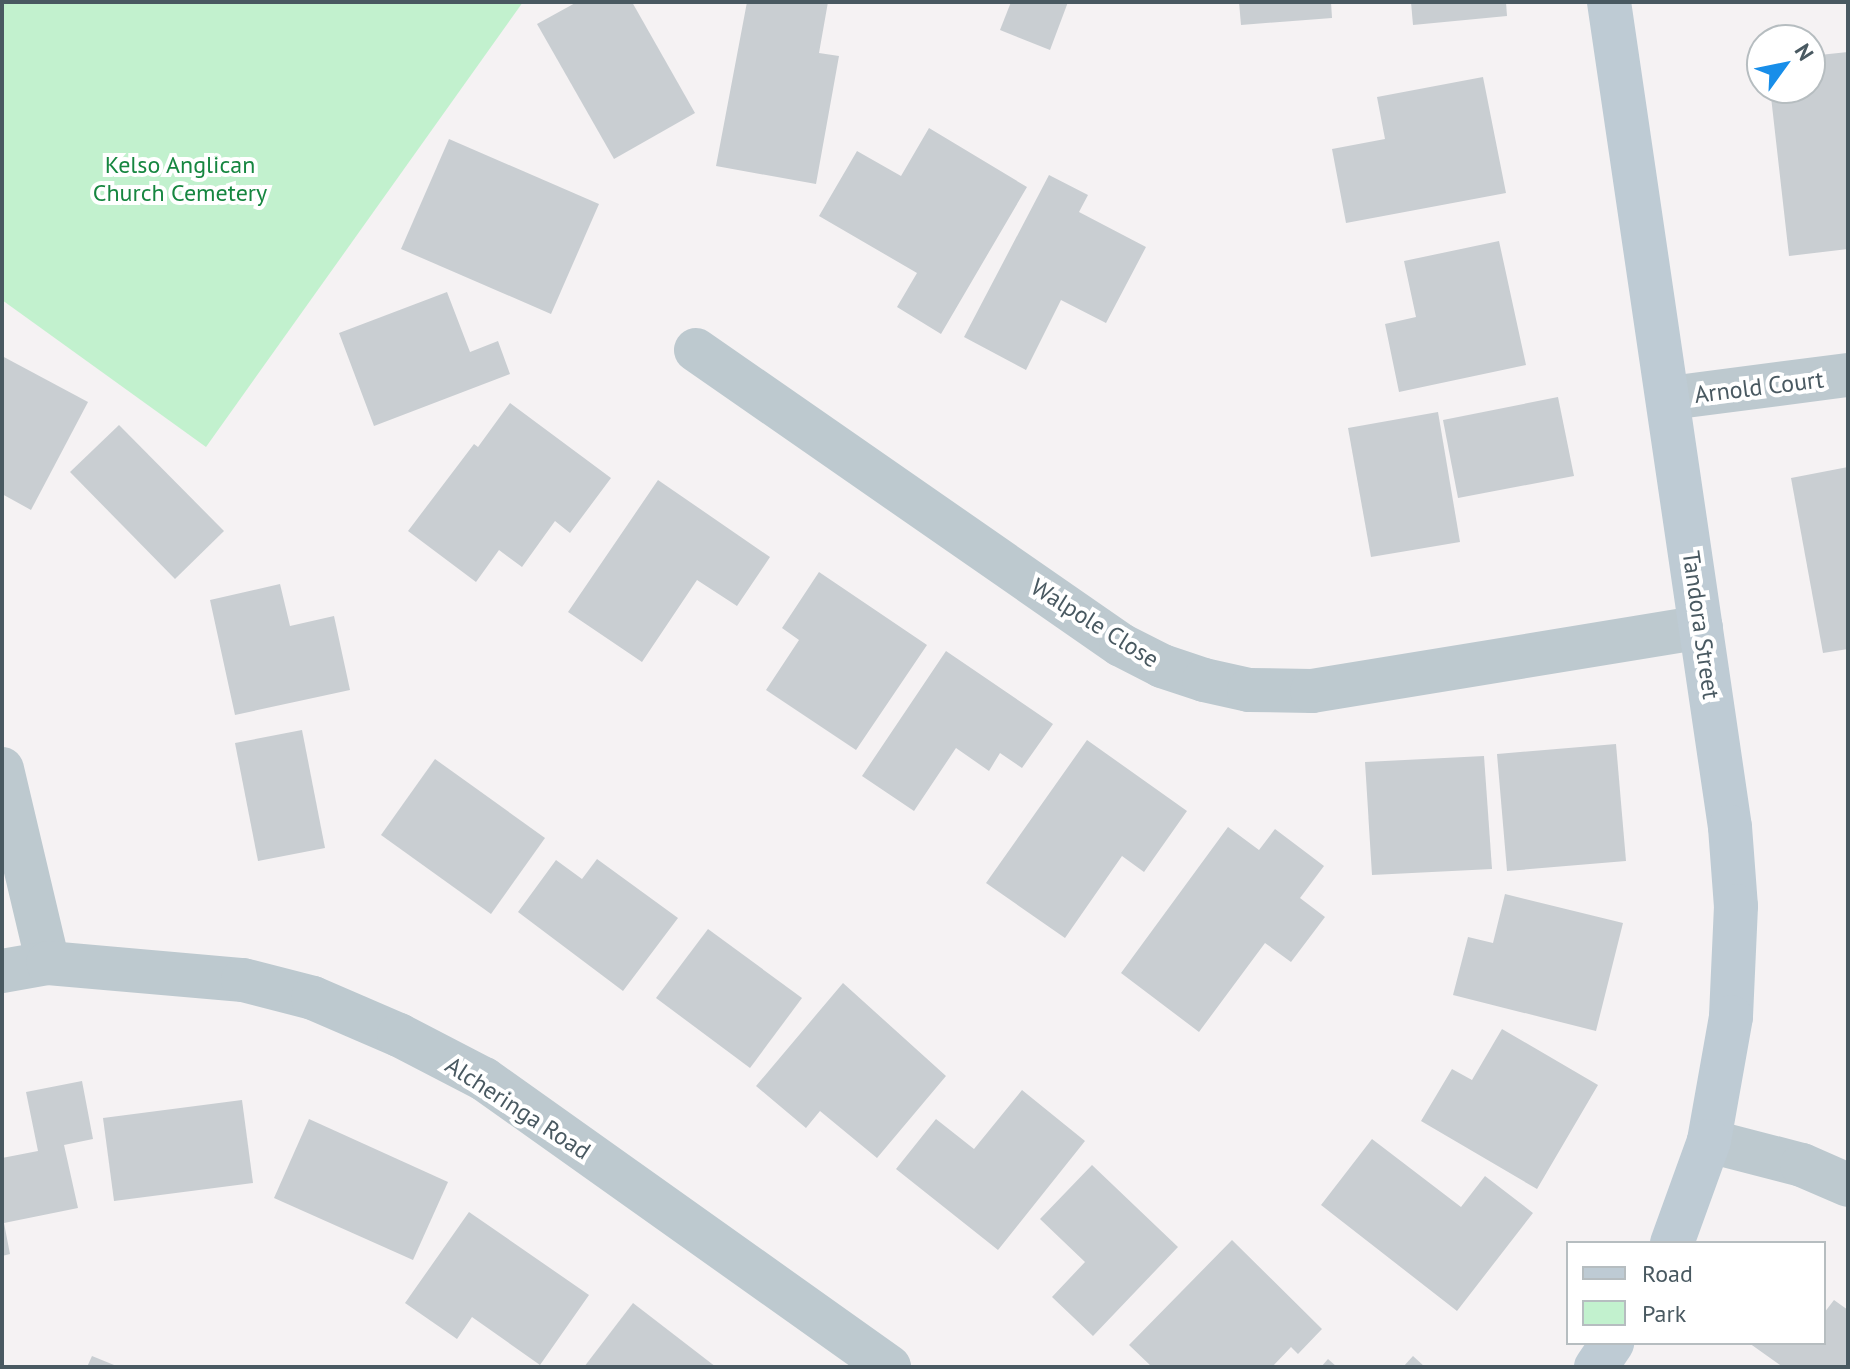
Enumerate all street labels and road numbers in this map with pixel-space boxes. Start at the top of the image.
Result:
street label: Arnold Court [1693,365,1825,409]
street label: Tandora Street [1676,549,1726,701]
street label: Walpole Close [1026,572,1164,674]
street label: Alcheringa Road [440,1050,596,1166]

